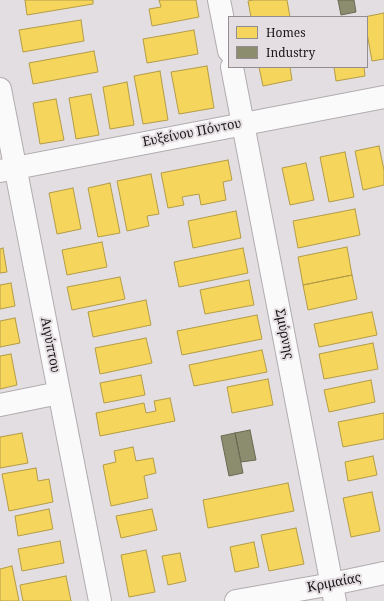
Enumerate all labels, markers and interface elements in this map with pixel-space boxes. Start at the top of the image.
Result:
legend [228,16,368,68]
text: Homes [266,24,306,41]
text: Industry [266,44,315,61]
street label: Ευξείνου Πόντου [141,116,243,150]
street label: Σμύρνης [272,308,296,360]
street label: Αιγύπτου [37,316,63,374]
street label: Κριμαίας [306,570,362,596]

